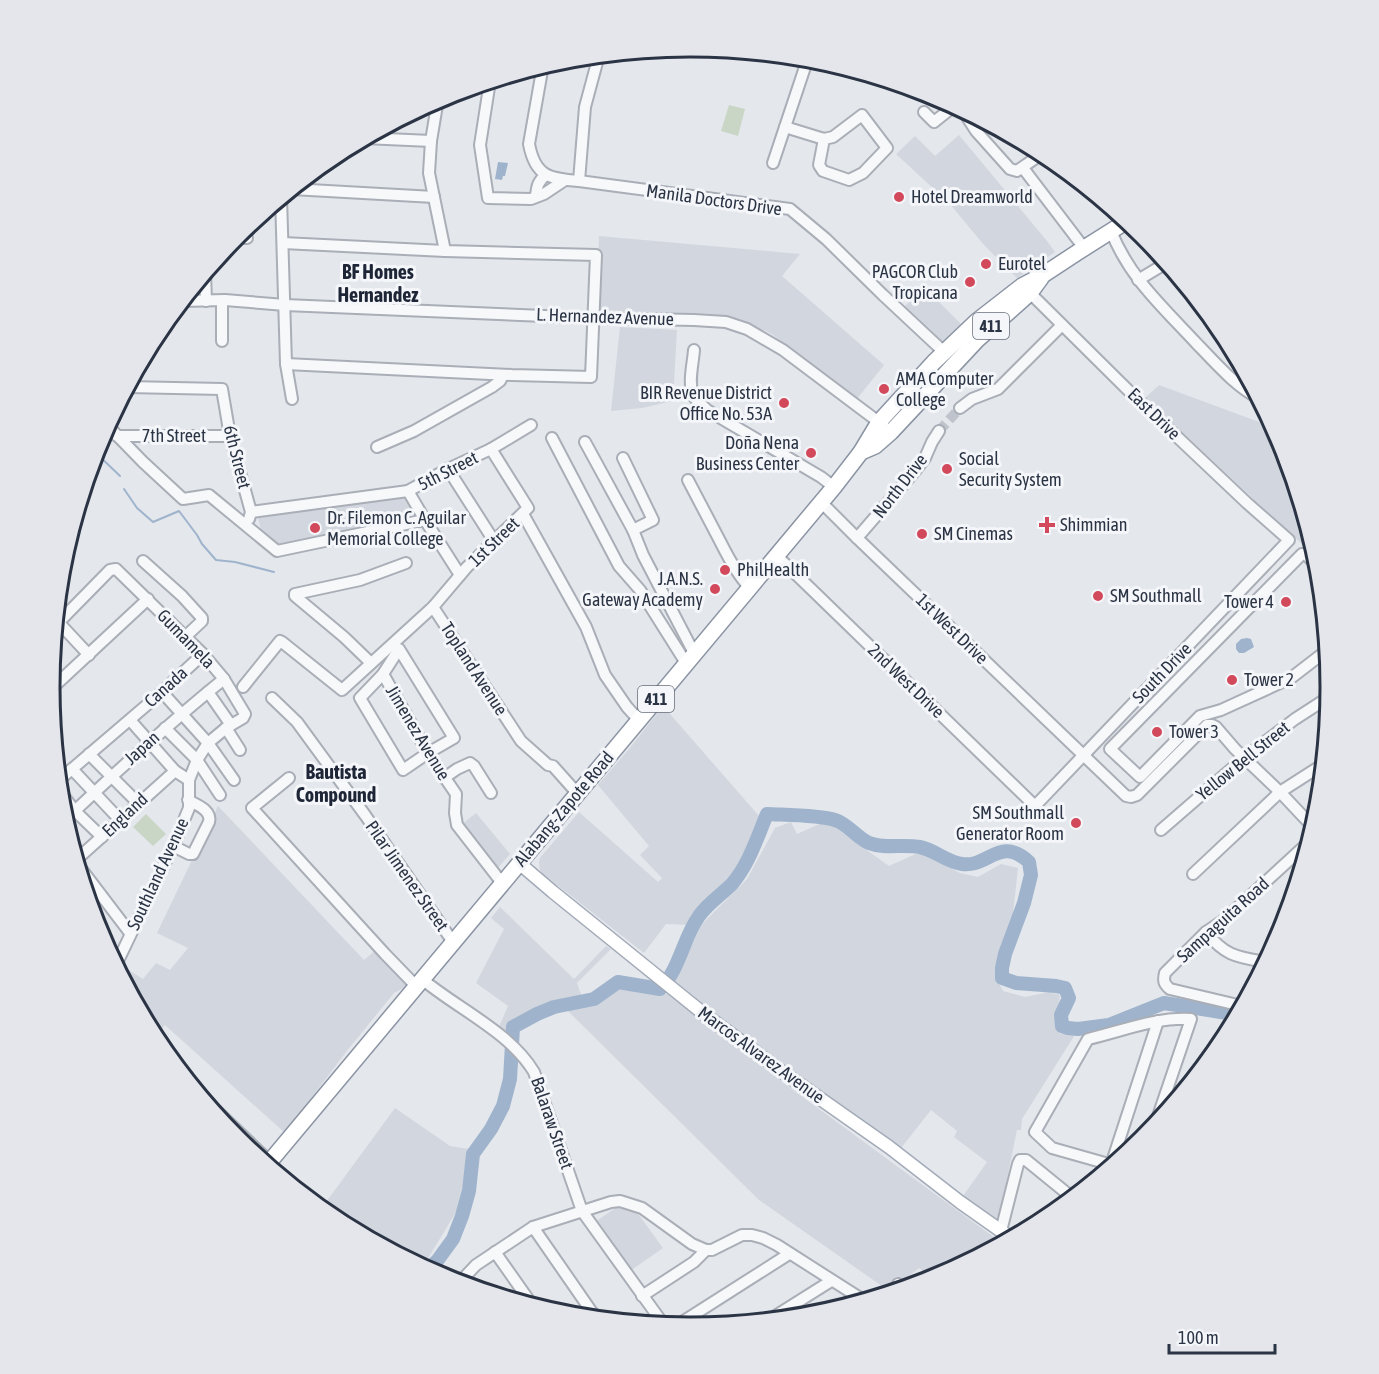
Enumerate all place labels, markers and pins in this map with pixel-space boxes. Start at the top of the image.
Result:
place label: Hotel Dreamworld [911,186,1033,207]
marker: Hotel Dreamworld [892,190,906,204]
place label: Eurotel [998,253,1046,274]
marker: Eurotel [979,257,993,271]
place label: PAGCOR Club Tropicana [872,261,958,303]
marker: PAGCOR Club Tropicana [963,275,977,289]
place label: AMA Computer College [896,368,994,410]
place label: BIR Revenue District Office No. 53A [640,382,772,424]
marker: AMA Computer College [877,382,891,396]
marker: BIR Revenue District Office No. 53A [777,396,791,410]
place label: Doña Nena Business Center [696,432,800,474]
marker: Doña Nena Business Center [804,446,818,460]
place label: Social Security System [959,448,1062,490]
marker: Social Security System [940,462,954,476]
place label: Dr. Filemon C. Aguilar Memorial College [327,507,466,549]
place label: Shimmian [1060,514,1128,535]
marker: Shimmian [1038,516,1056,534]
marker: Dr. Filemon C. Aguilar Memorial College [308,521,322,535]
place label: SM Cinemas [934,523,1013,544]
marker: SM Cinemas [915,527,929,541]
place label: PhilHealth [737,559,809,580]
marker: PhilHealth [718,563,732,577]
place label: J.A.N.S. Gateway Academy [582,568,703,610]
marker: J.A.N.S. Gateway Academy [708,582,722,596]
place label: SM Southmall [1110,585,1202,606]
marker: SM Southmall [1091,589,1105,603]
place label: Tower 4 [1224,591,1274,612]
marker: Tower 4 [1279,595,1293,609]
place label: Tower 2 [1244,669,1294,690]
marker: Tower 2 [1225,673,1239,687]
place label: Tower 3 [1169,721,1219,742]
marker: Tower 3 [1150,725,1164,739]
place label: SM Southmall Generator Room [956,802,1064,844]
marker: SM Southmall Generator Room [1069,816,1083,830]

